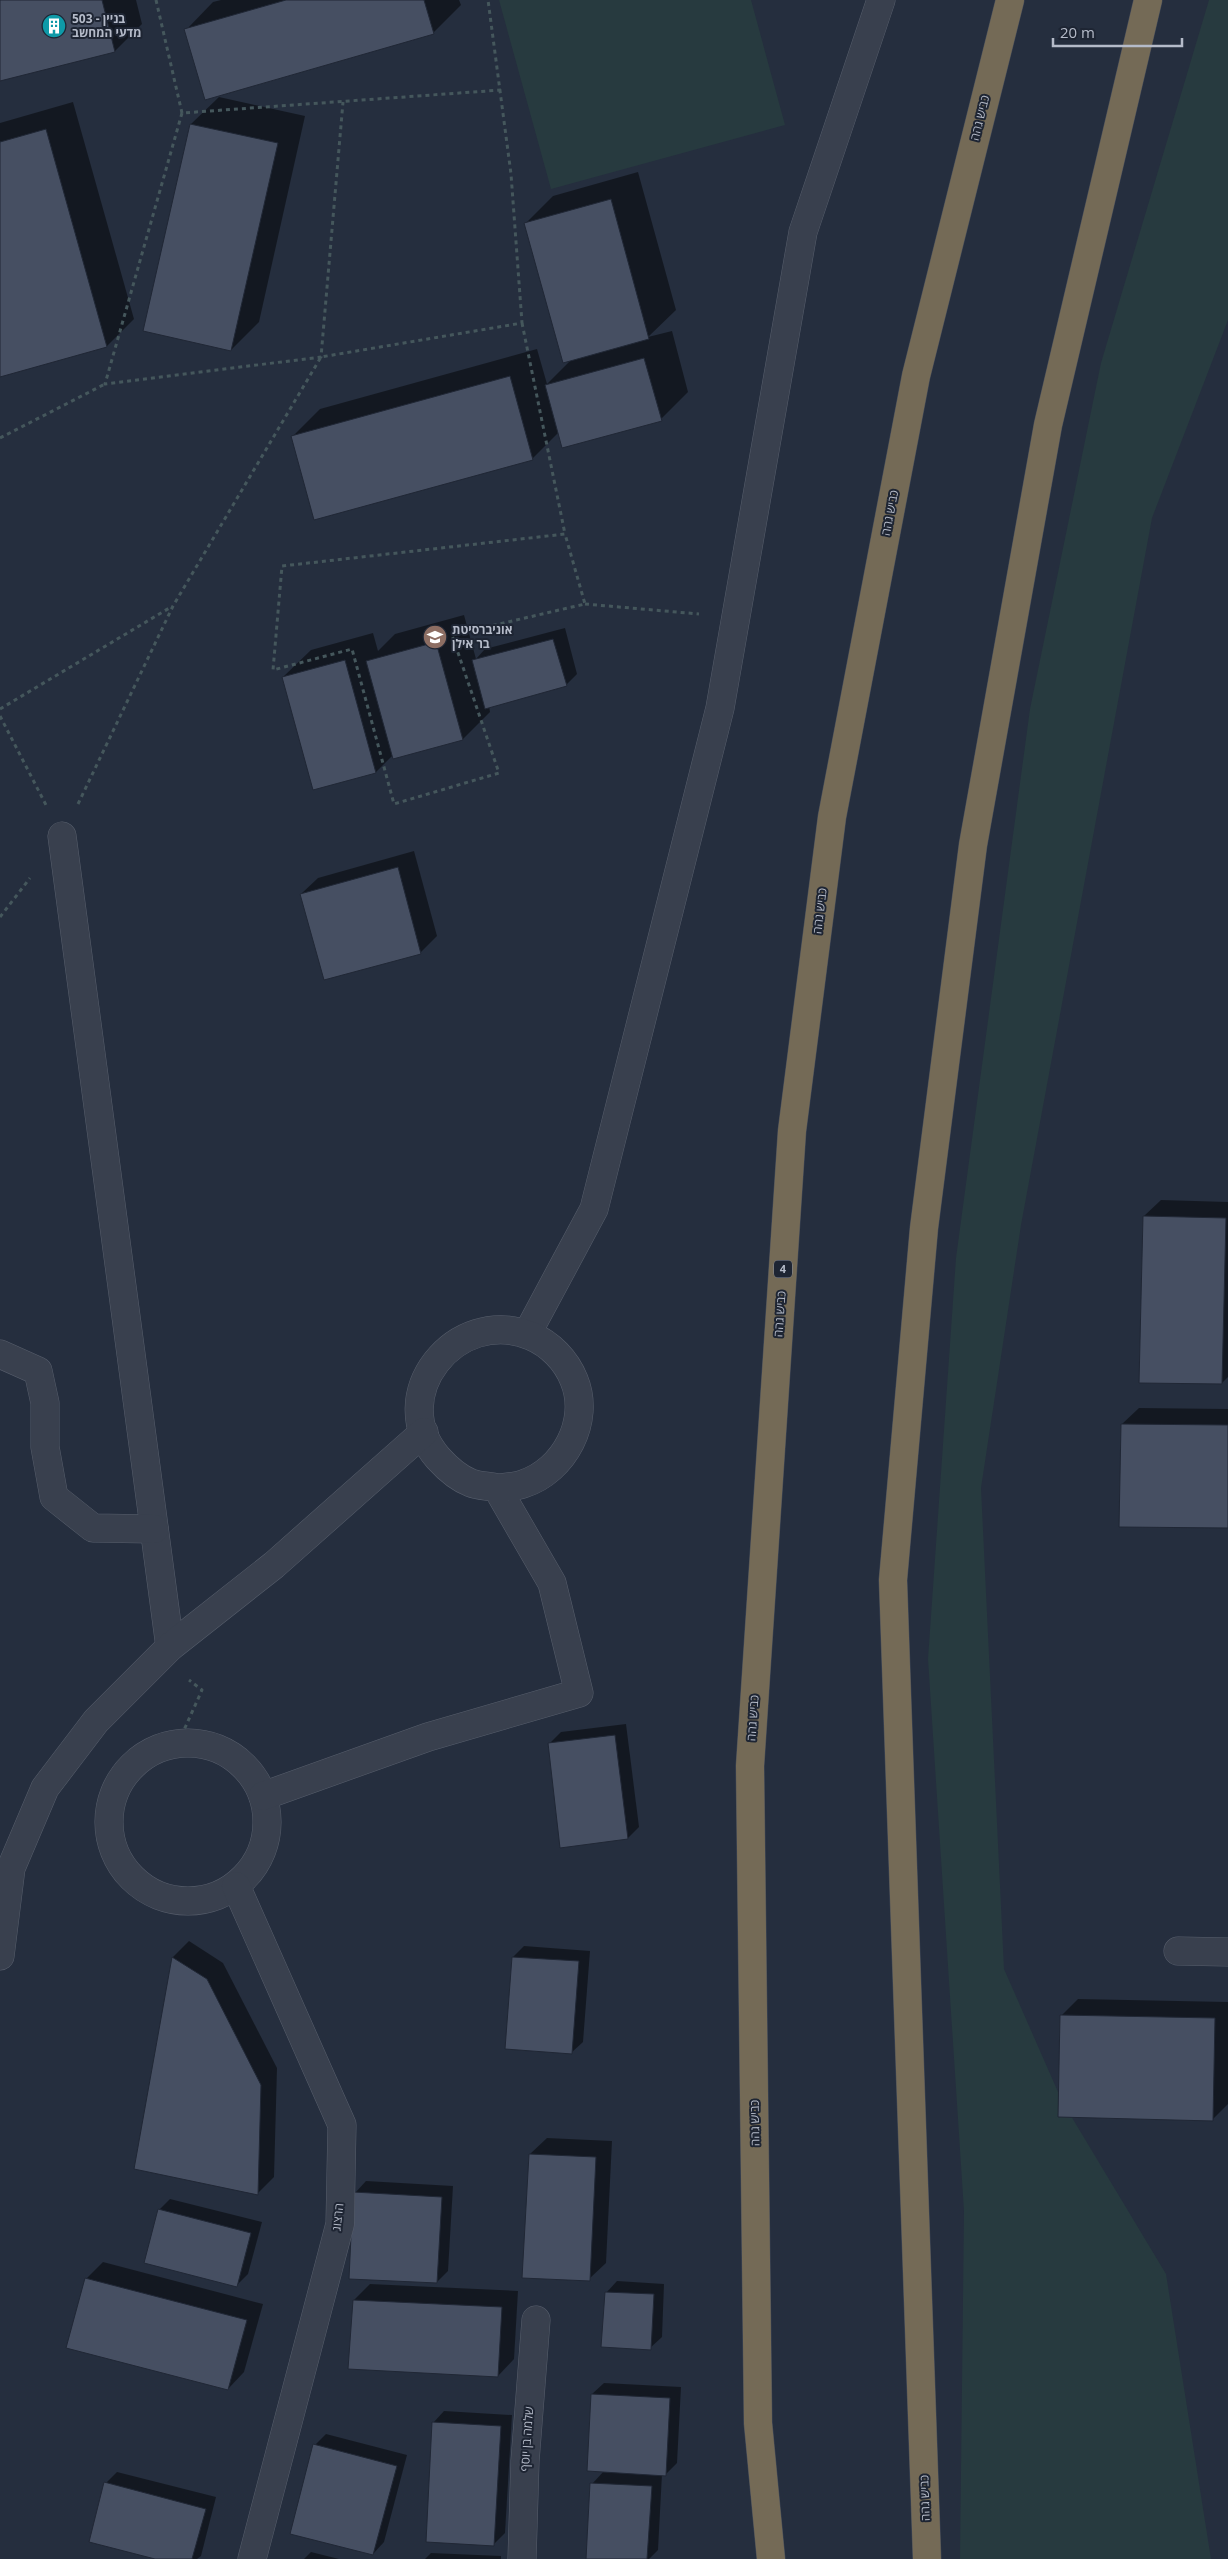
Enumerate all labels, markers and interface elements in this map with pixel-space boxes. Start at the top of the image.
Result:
place label: 503 - בניין מדעי המחשב [72,10,141,41]
building icon: 503 - בניין מדעי המחשב [41,13,67,39]
scale bar [1053,15,1182,47]
text: 20 m [1060,22,1095,42]
street label: כביש גהה [966,93,993,143]
street label: כביש גהה [877,488,902,537]
place label: אוניברסיטת בר אילן [452,621,513,652]
school or university icon: אוניברסיטת בר אילן [422,624,448,650]
street label: כביש גהה [808,887,831,935]
road number: 4 [774,1260,792,1278]
street label: כביש גהה [769,1290,790,1338]
street label: כביש גהה [742,1694,763,1742]
street label: כביש גהה [746,2099,763,2146]
street label: הרצוג [328,2202,347,2232]
street label: שלמה בן יוסף [516,2405,537,2472]
street label: כביש גהה [915,2474,934,2522]

